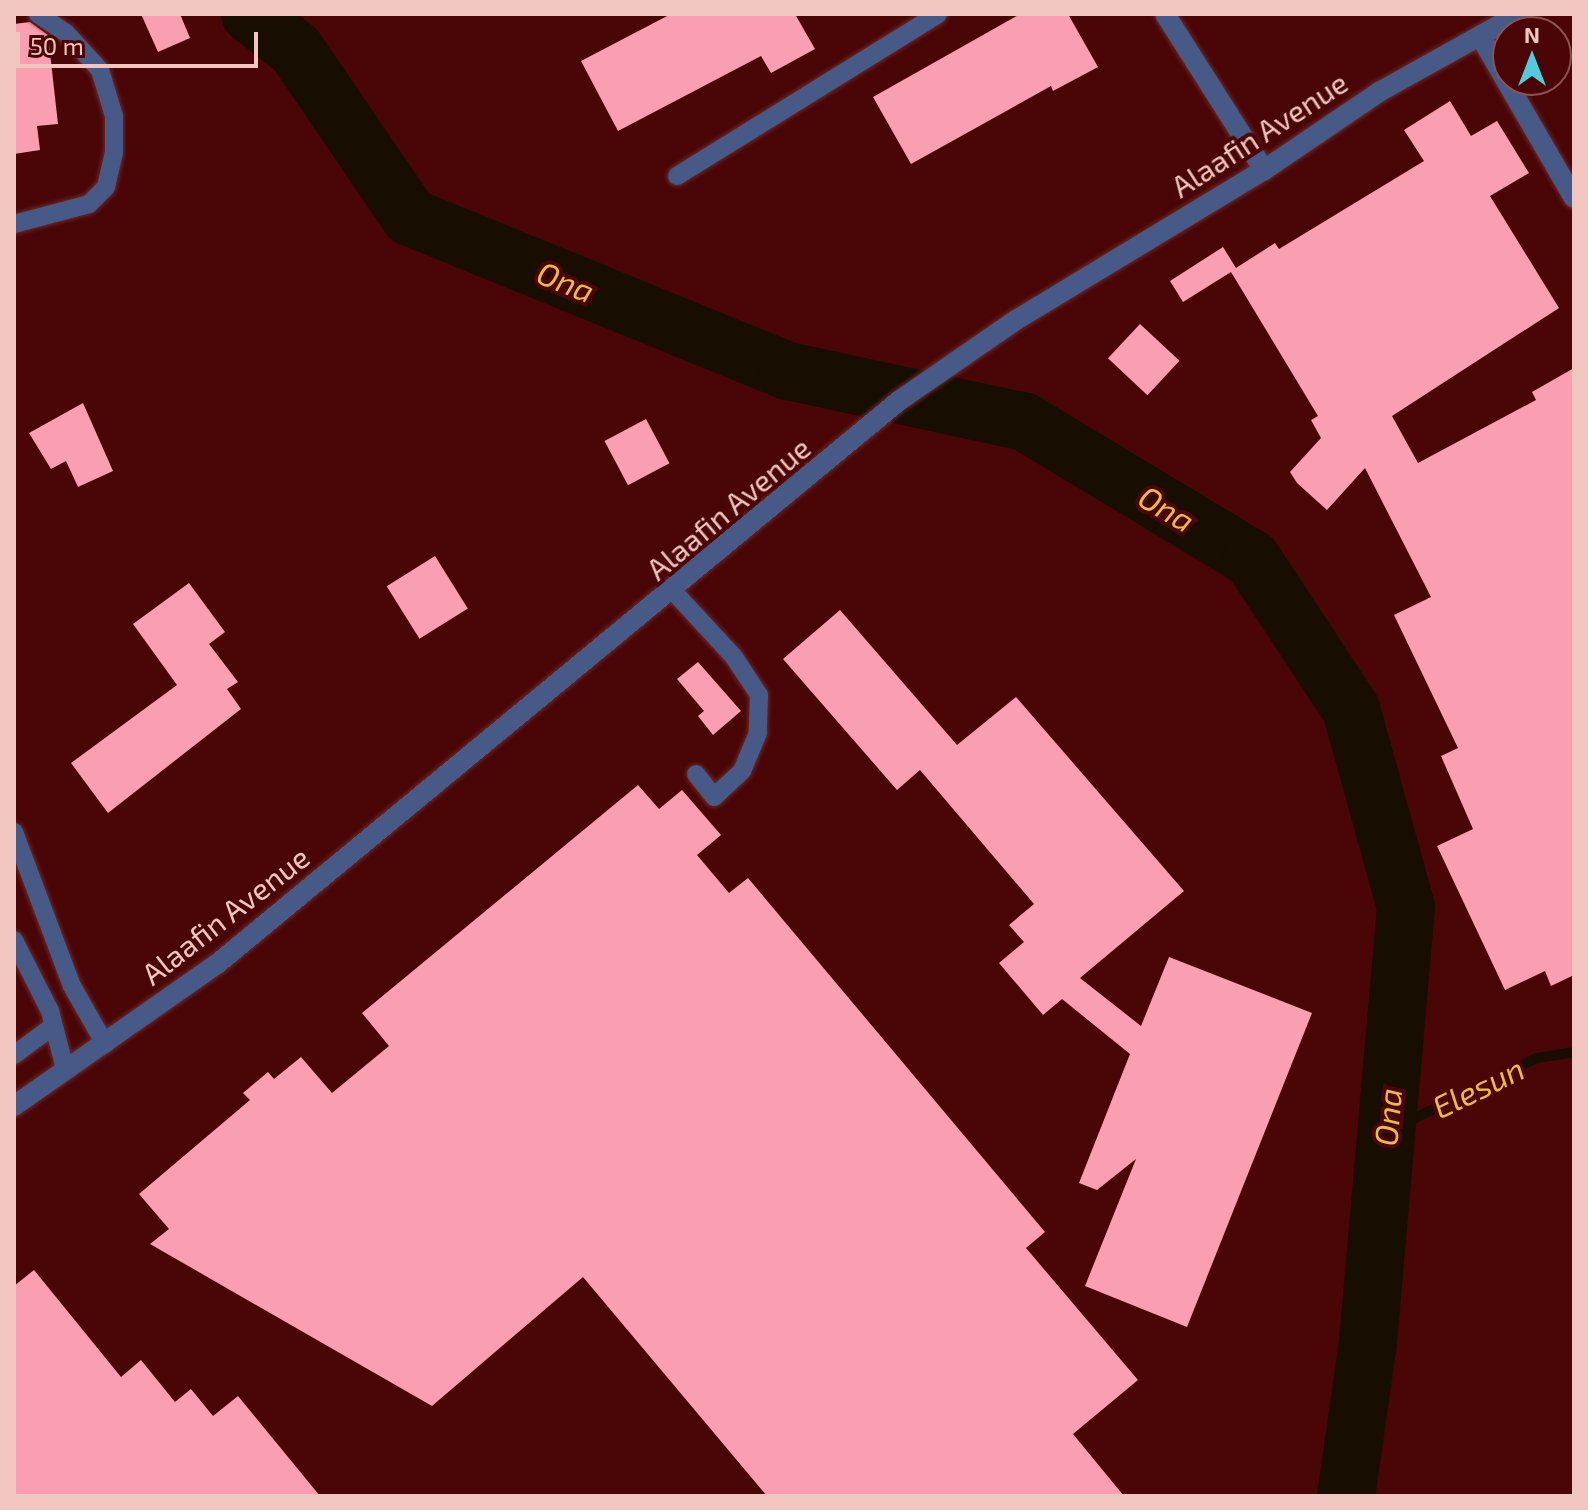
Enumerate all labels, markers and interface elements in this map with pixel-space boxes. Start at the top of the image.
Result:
scale bar [20,16,262,66]
north arrow [1492,16,1572,96]
text: N [1524,21,1540,47]
text: 50 m [30,31,84,60]
street label: Alaafin Avenue [1164,64,1354,204]
water label: Ona [532,252,600,310]
street label: Alaafin Avenue [639,429,817,587]
water label: Ona [1132,477,1202,539]
street label: Alaafin Avenue [134,838,316,992]
water label: Elesun [1426,1048,1530,1126]
water label: Ona [1365,1086,1409,1148]

